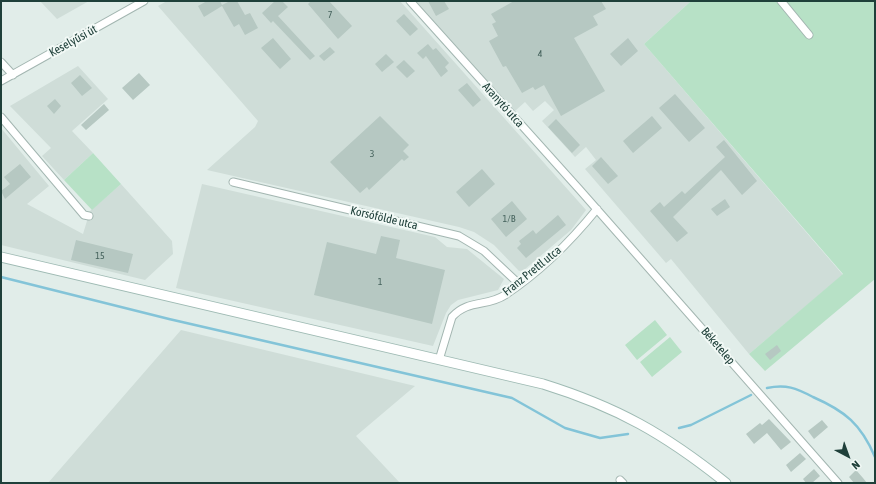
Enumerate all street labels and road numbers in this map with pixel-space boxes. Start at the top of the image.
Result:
street label: Keselyűsi út [47,22,99,60]
street label: Aranytó utca [479,80,527,130]
street label: Korsófölde utca [349,203,419,233]
street label: Franz Prettl utca [500,243,564,299]
street label: Béketelep [698,324,738,368]

